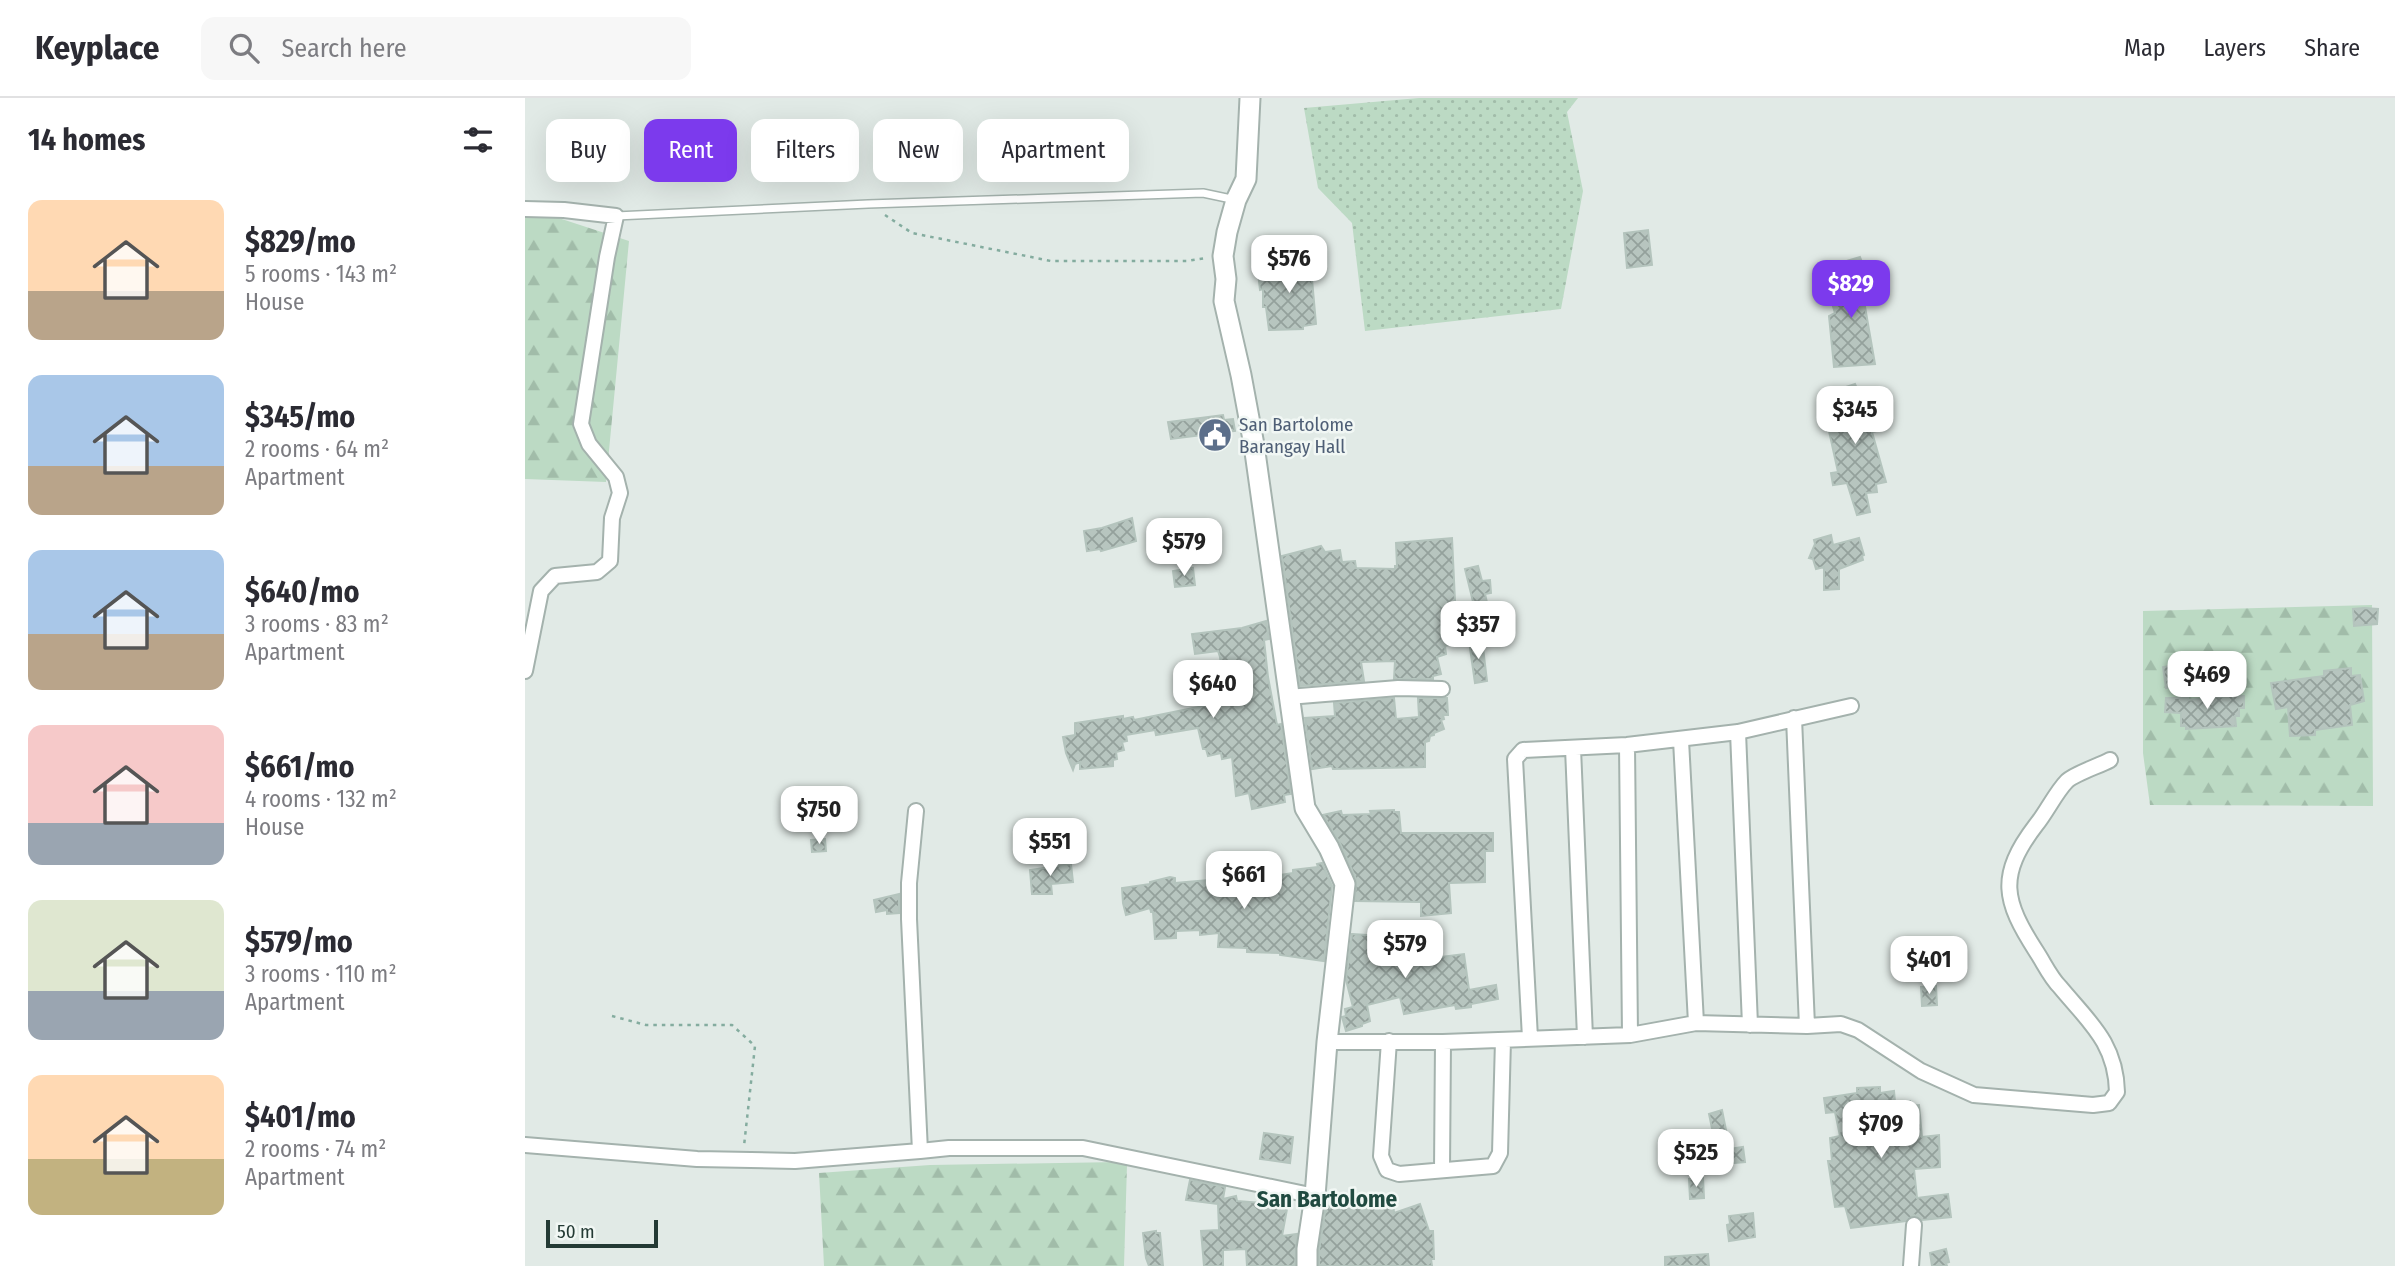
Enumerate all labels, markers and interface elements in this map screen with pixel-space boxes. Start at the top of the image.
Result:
search box [201,17,691,80]
text: Keyplace [35,28,159,68]
icon: search [225,29,263,67]
text: Search here [281,33,407,64]
text: Map [2124,34,2166,62]
text: Layers [2204,34,2266,62]
text: Share [2304,34,2360,62]
chip: Buy [546,119,630,182]
chip: Rent [644,119,737,182]
chip: Filters [751,119,859,182]
chip: New [873,119,963,182]
chip: Apartment [977,119,1129,182]
icon: filters [459,121,497,159]
text: 14 homes [28,122,145,158]
text: $829/mo [245,224,356,260]
icon: home [84,228,168,312]
pin: $576 [1248,236,1330,295]
text: $576 [1267,244,1311,272]
text: 5 rooms · 143 m² [245,260,397,288]
pin: $829 [1810,260,1892,320]
text: $829 [1828,269,1874,297]
text: House [245,288,304,316]
pin: $345 [1814,386,1896,446]
text: $345 [1832,395,1878,423]
text: $345/mo [245,399,355,435]
icon: home [84,403,168,487]
place label: San Bartolome Barangay Hall [1239,413,1353,458]
public building icon: San Bartolome Barangay Hall [1196,416,1234,454]
text: 2 rooms · 64 m² [245,435,389,463]
text: Apartment [245,463,345,491]
pin: $579 [1143,518,1225,578]
text: $579 [1162,527,1206,555]
text: $640/mo [245,574,359,610]
icon: home [84,578,168,662]
pin: $357 [1437,602,1519,661]
text: 3 rooms · 83 m² [245,610,389,638]
text: $357 [1457,610,1499,638]
text: Apartment [245,638,345,666]
pin: $469 [2166,652,2248,711]
pin: $640 [1172,660,1254,720]
text: $469 [2184,660,2230,688]
text: $640 [1189,669,1237,697]
text: $661/mo [245,749,355,785]
icon: home [84,753,168,837]
text: 4 rooms · 132 m² [245,785,397,813]
pin: $750 [778,786,860,846]
text: $750 [797,795,841,823]
text: House [245,813,304,841]
pin: $551 [1009,818,1091,878]
text: $551 [1029,827,1071,855]
pin: $661 [1203,852,1285,911]
text: $661 [1222,860,1266,888]
pin: $579 [1364,920,1446,980]
text: $579/mo [245,924,353,960]
icon: home [84,928,168,1012]
text: $579 [1383,929,1427,957]
pin: $401 [1888,936,1970,996]
text: $401 [1906,945,1952,973]
text: 3 rooms · 110 m² [245,960,396,988]
text: Apartment [245,988,345,1016]
text: $401/mo [245,1099,356,1135]
pin: $709 [1840,1100,1922,1160]
icon: home [84,1103,168,1187]
text: $709 [1859,1109,1903,1137]
pin: $525 [1655,1130,1737,1189]
text: 2 rooms · 74 m² [245,1135,386,1163]
text: $525 [1674,1138,1718,1166]
text: Apartment [245,1163,345,1191]
district label: San Bartolome [1257,1185,1398,1213]
scale bar [546,1217,658,1249]
text: 50 m [557,1220,595,1243]

